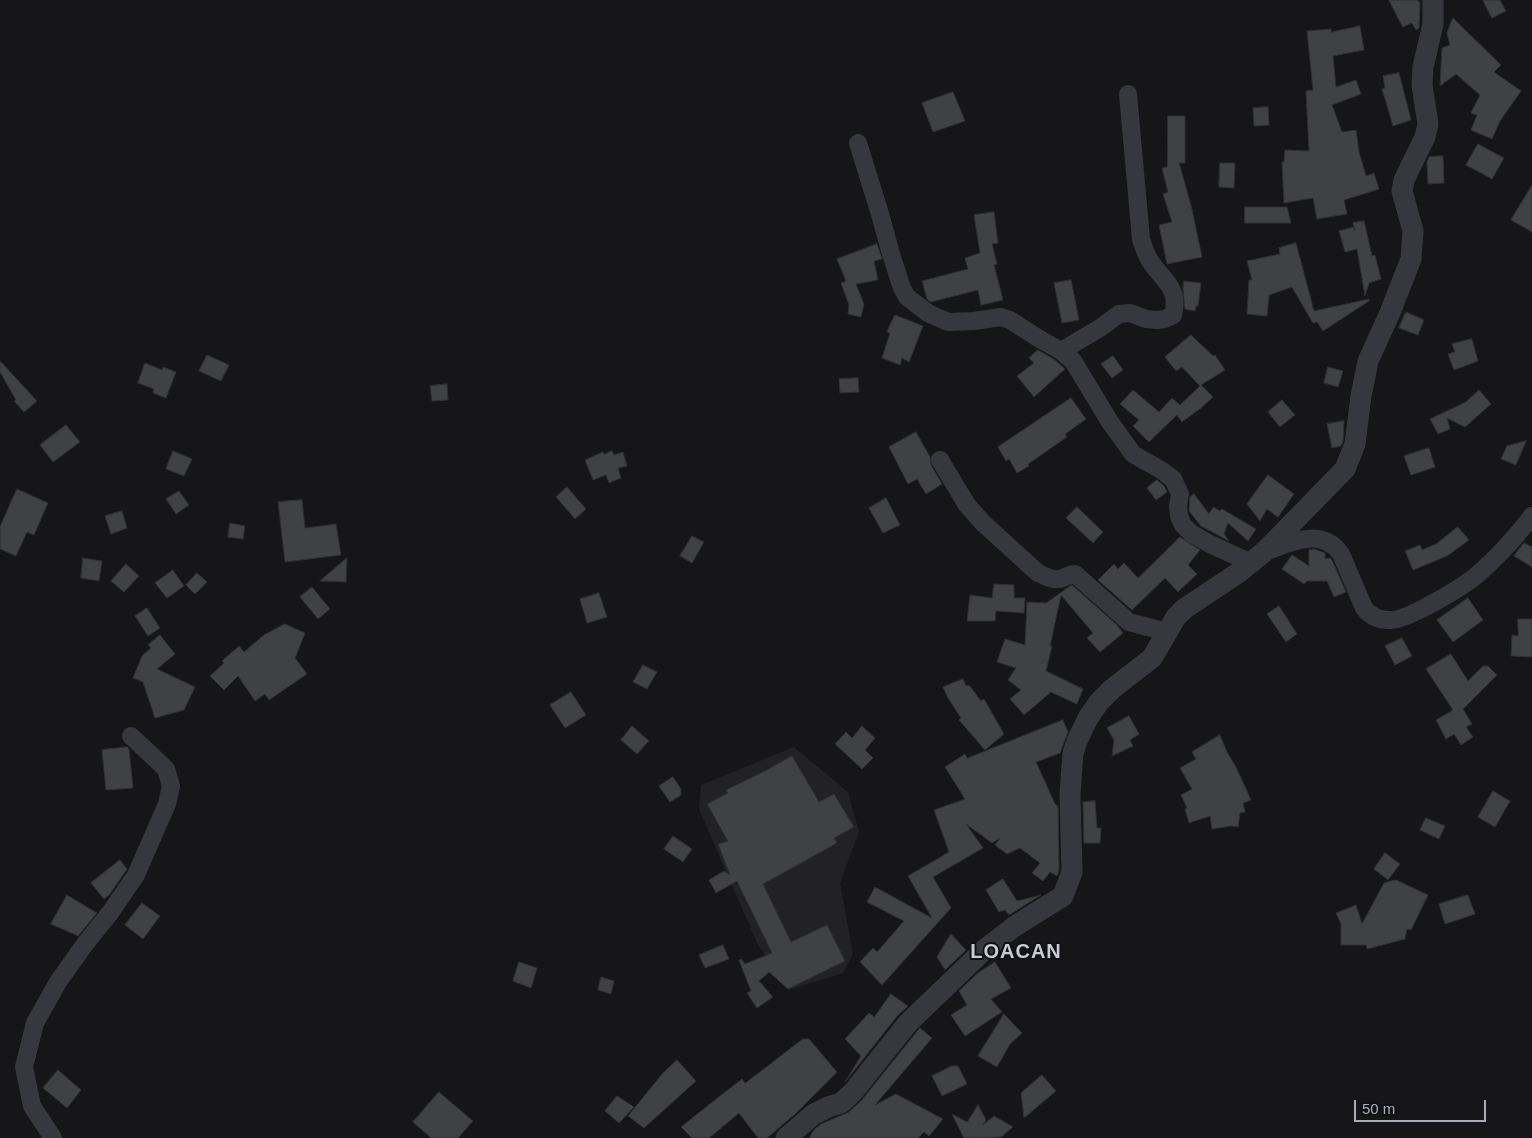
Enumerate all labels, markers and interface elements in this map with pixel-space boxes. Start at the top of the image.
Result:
district label: LOACAN [969,940,1063,964]
scale bar [1357,1090,1490,1122]
text: 50 m [1362,1100,1395,1117]

